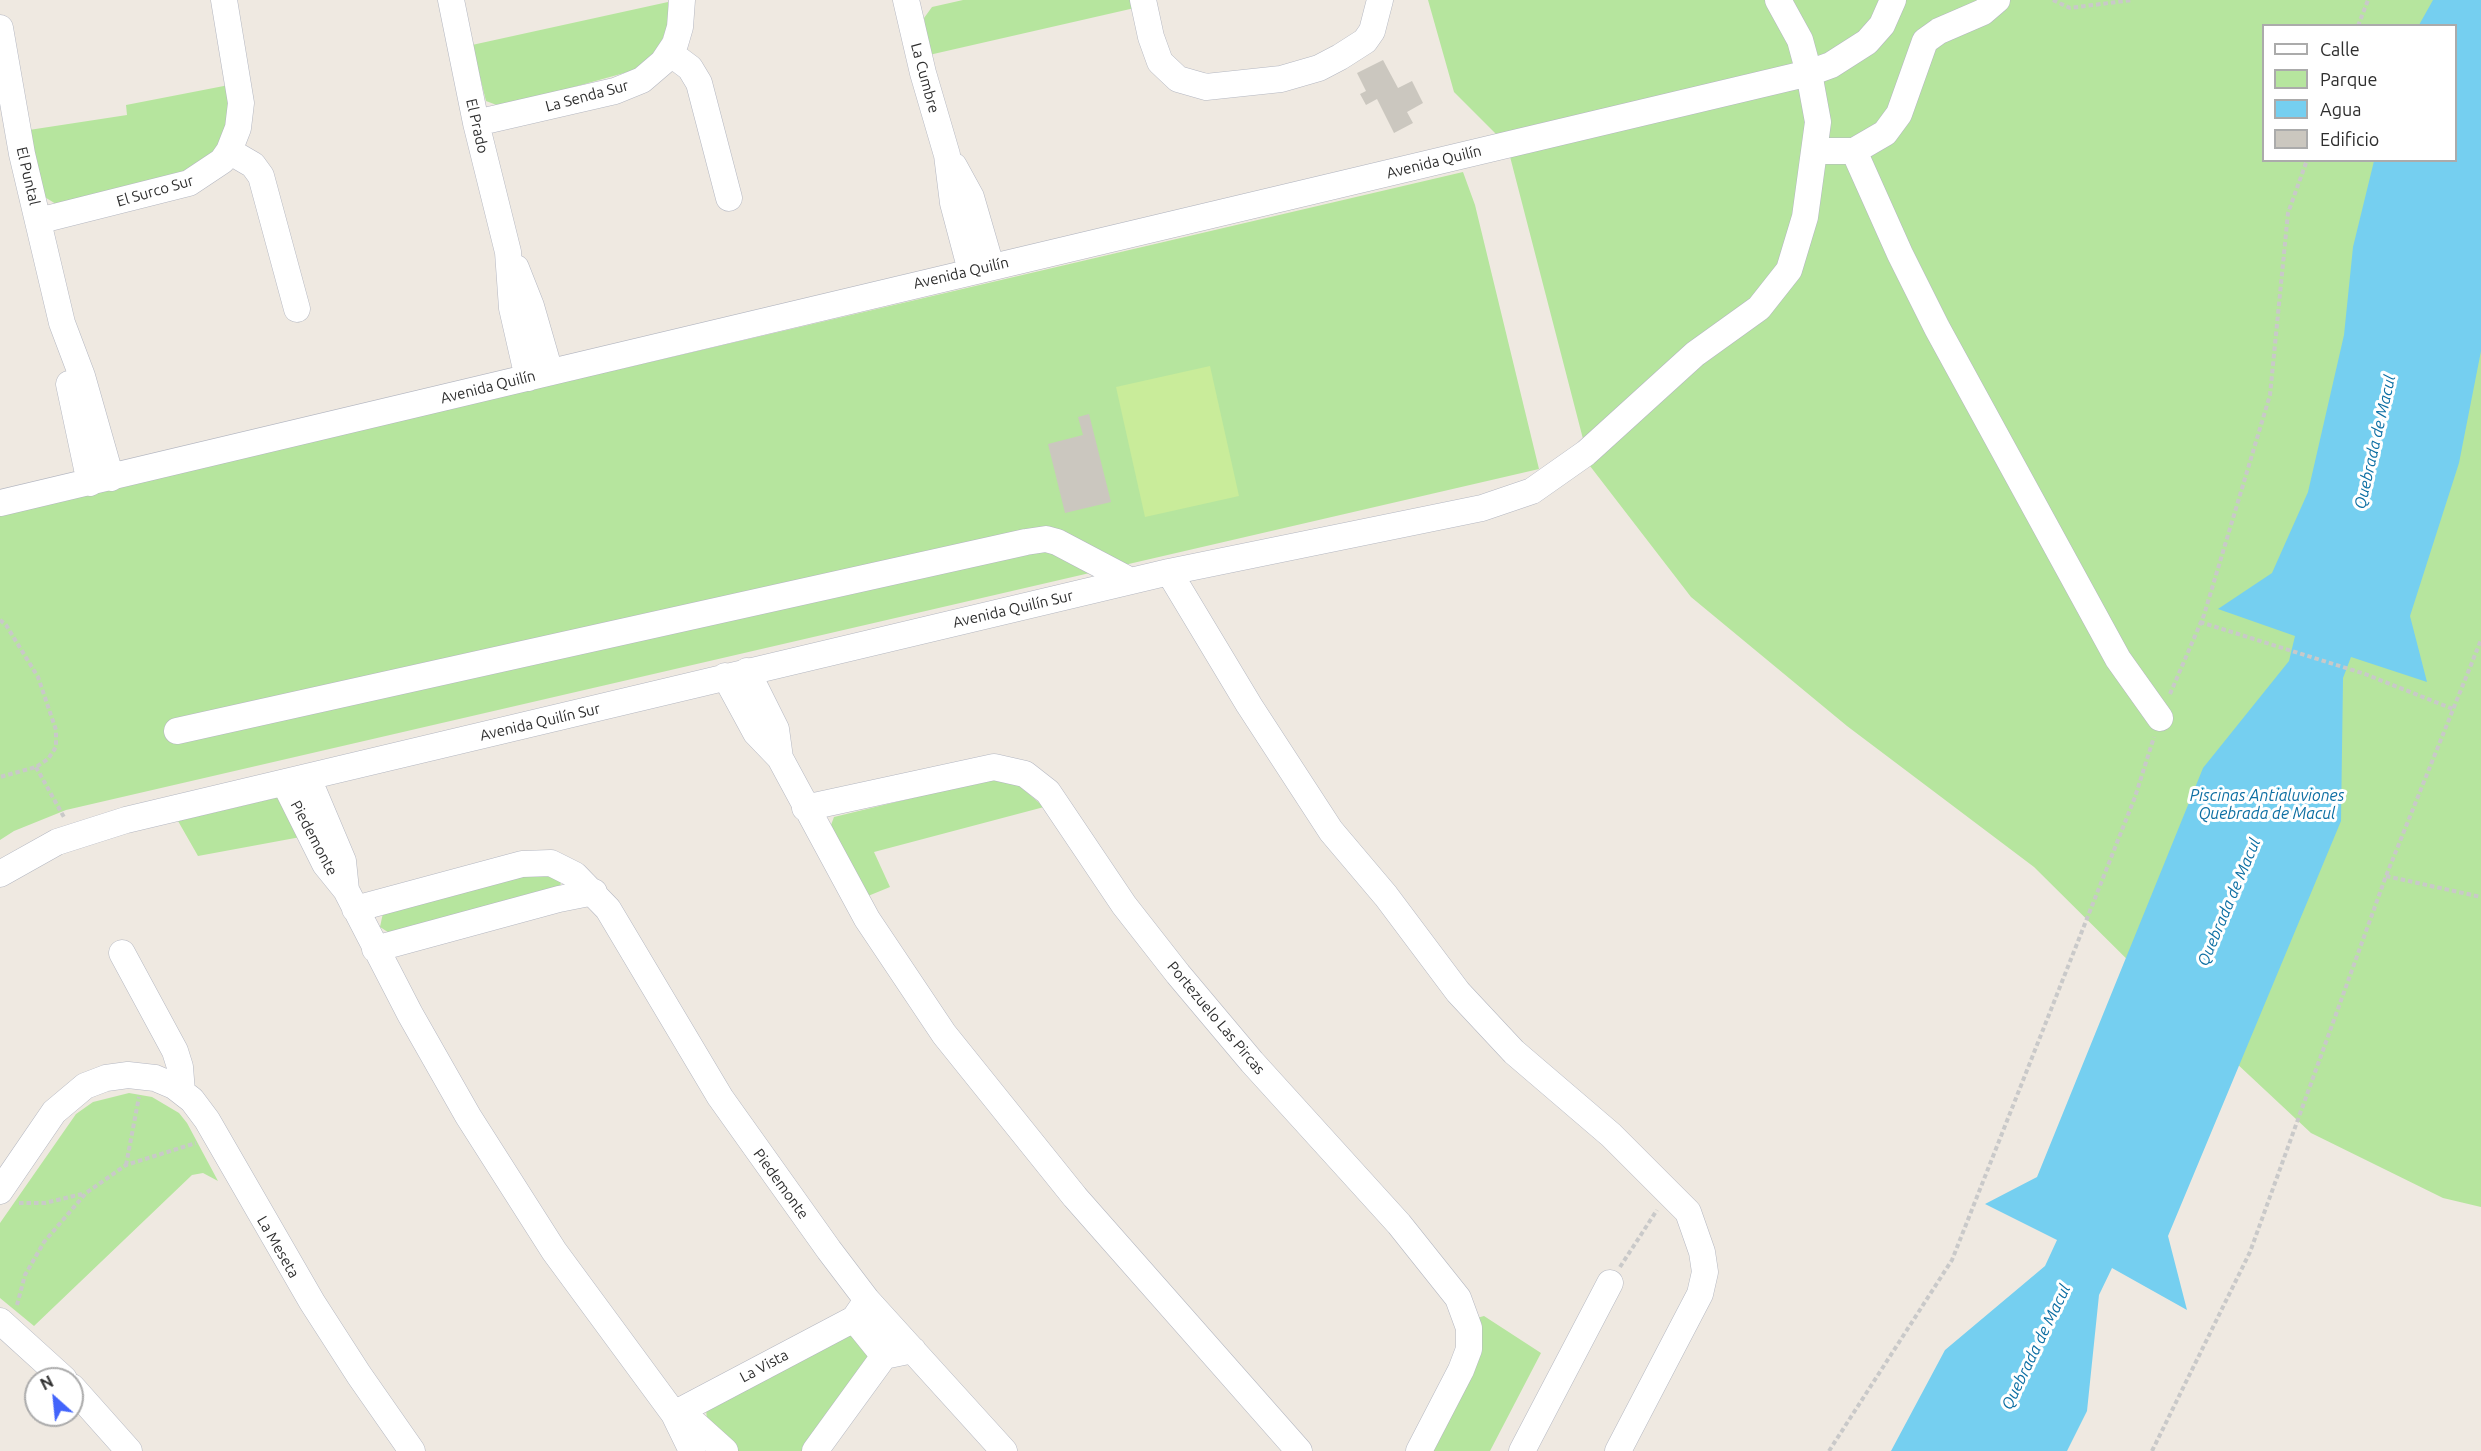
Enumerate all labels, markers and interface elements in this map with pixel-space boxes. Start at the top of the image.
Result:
legend [2262,24,2457,162]
text: Calle [2320,39,2360,59]
street label: La Cumbre [907,41,943,115]
text: Parque [2320,69,2377,89]
street label: La Senda Sur [543,76,631,116]
street label: El Prado [462,97,492,155]
text: Agua [2320,99,2362,119]
text: Edificio [2320,129,2379,149]
street label: Avenida Quilín [1385,142,1483,182]
street label: El Puntal [13,145,43,207]
street label: El Surco Sur [114,171,196,211]
street label: Avenida Quilín [912,253,1010,293]
street label: Avenida Quilín [439,367,537,407]
water label: Quebrada de Macul [2350,373,2400,511]
street label: Avenida Quilín Sur [951,586,1075,632]
street label: Avenida Quilín Sur [478,699,602,745]
water label: Piscinas Antialuviones Quebrada de Macul [2190,786,2344,824]
street label: Piedemonte [287,797,341,879]
water label: Quebrada de Macul [2193,835,2265,969]
street label: Portezuelo Las Pircas [1163,958,1269,1078]
street label: Piedemonte [750,1145,812,1223]
street label: La Meseta [253,1213,303,1281]
water label: Quebrada de Macul [1997,1281,2075,1413]
street label: La Vista [737,1346,791,1386]
north arrow [24,1367,84,1427]
text: N [37,1372,56,1393]

